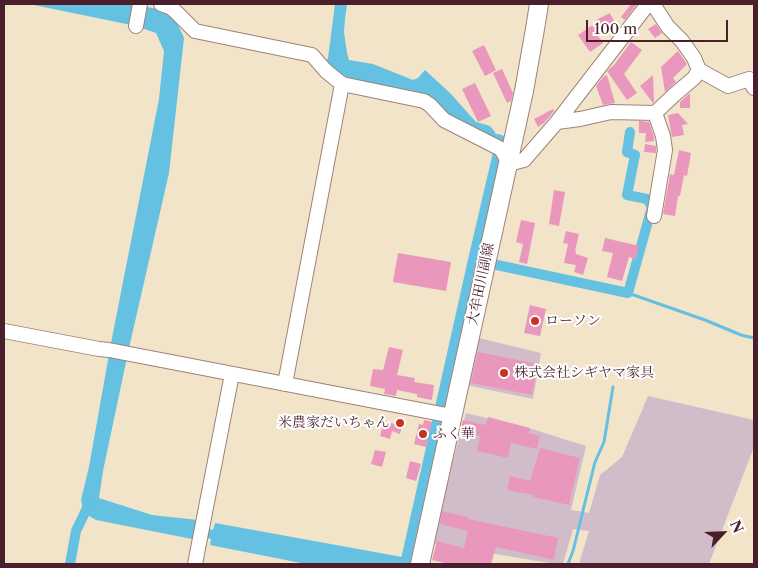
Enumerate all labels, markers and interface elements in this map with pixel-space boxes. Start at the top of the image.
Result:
scale bar [588,10,730,42]
text: 100 m [594,19,637,38]
street label: 大牟田川副線 [464,241,498,327]
place label: ローソン [545,313,601,329]
marker: ローソン [529,315,541,327]
place label: 株式会社シギヤマ家具 [514,365,654,381]
marker: 株式会社シギヤマ家具 [498,367,510,379]
place label: 米農家だいちゃん [278,415,390,431]
marker: 米農家だいちゃん [394,417,406,429]
place label: ふく華 [433,426,475,442]
marker: ふく華 [417,428,429,440]
north arrow [698,508,748,558]
text: N [726,517,747,536]

